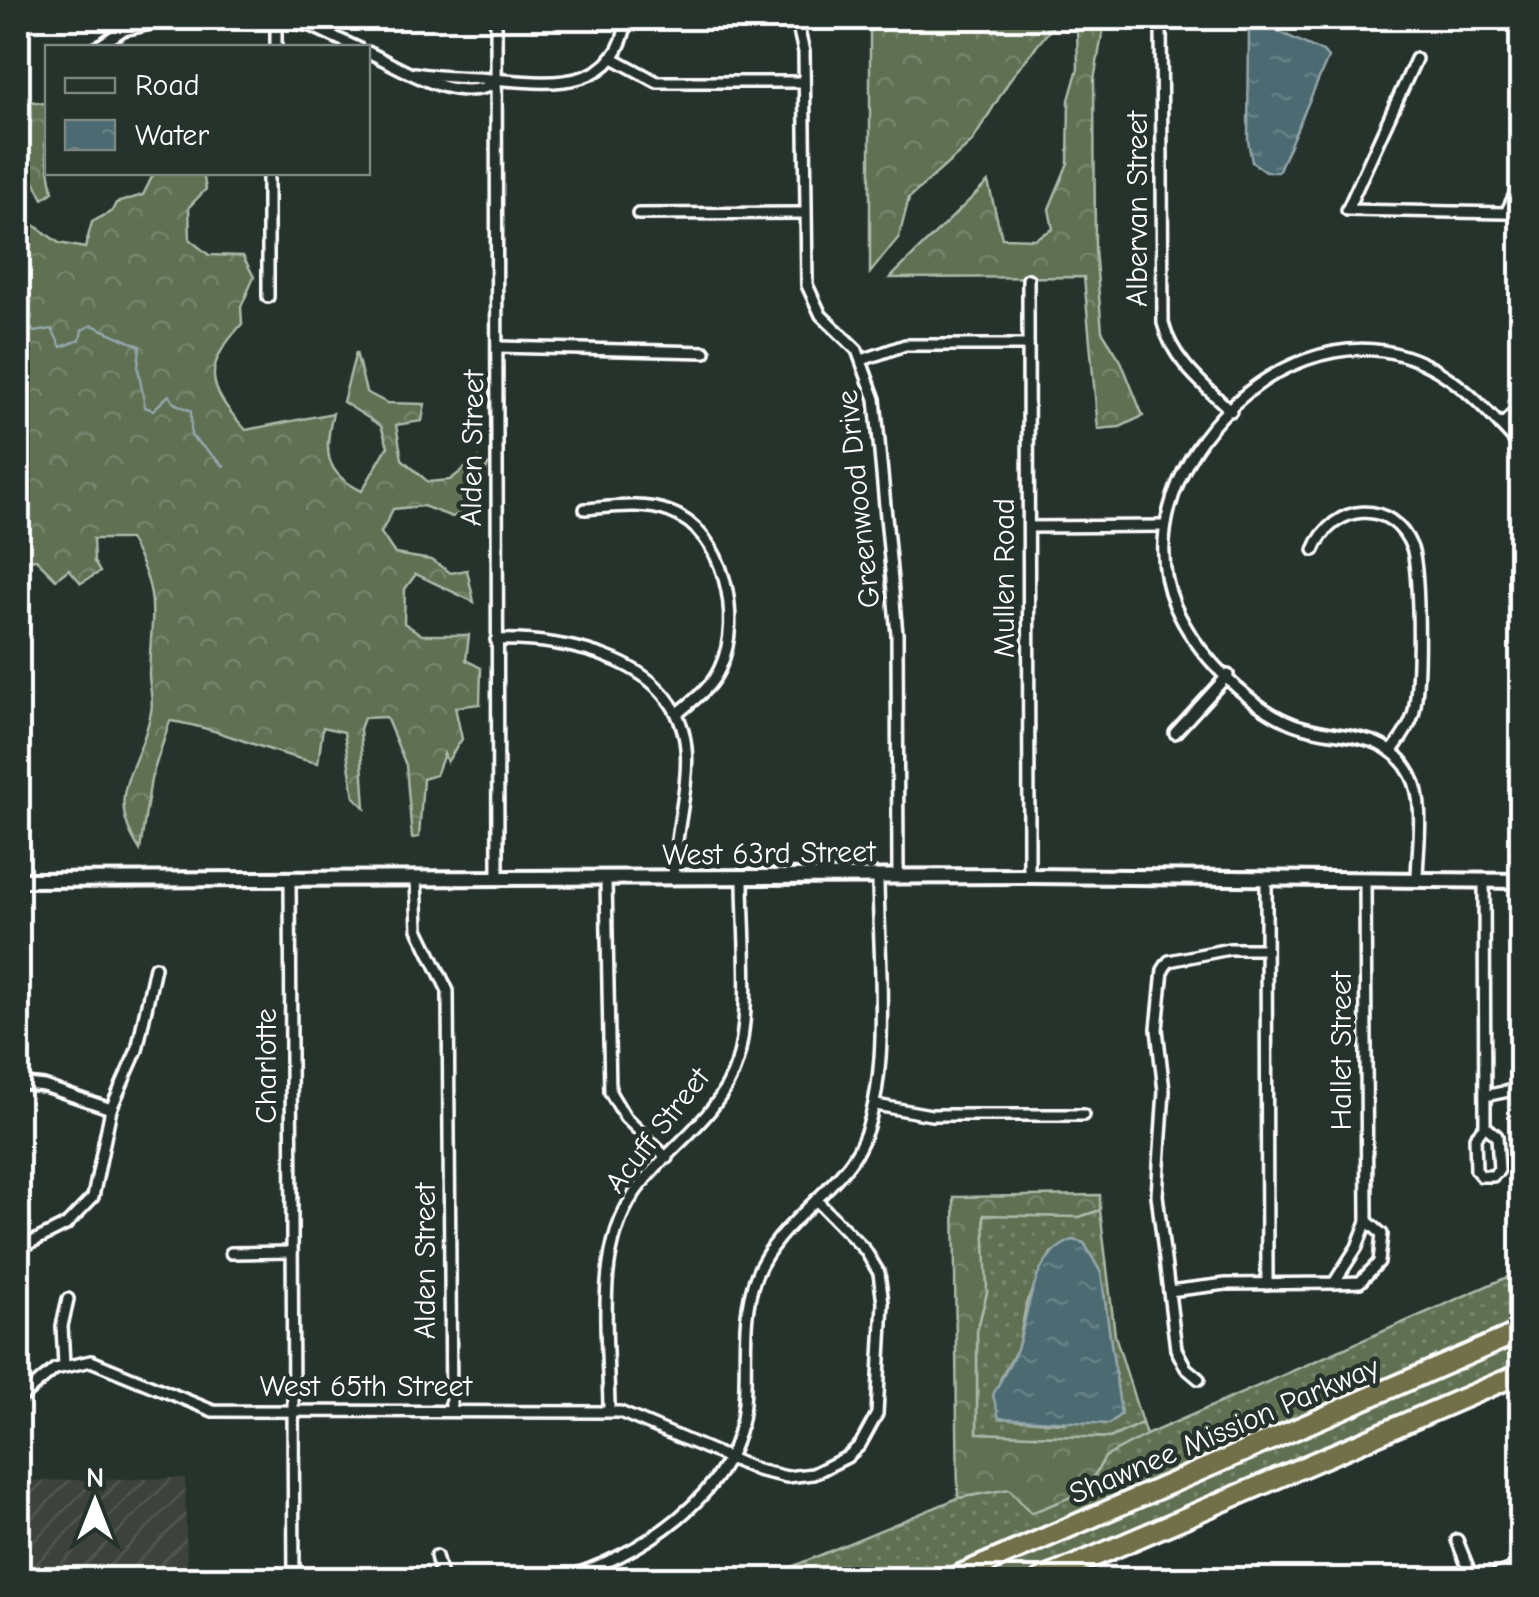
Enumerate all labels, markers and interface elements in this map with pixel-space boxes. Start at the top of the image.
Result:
legend [45,45,370,175]
text: Road [135,68,200,103]
street label: Albervan Street [1120,110,1155,307]
text: Water [135,118,209,153]
street label: Alden Street [454,368,491,527]
street label: Greenwood Drive [830,388,887,610]
street label: Mullen Road [987,498,1022,658]
street label: West 63rd Street [662,834,877,873]
street label: Hallet Street [1324,970,1359,1131]
street label: Charlotte [249,1008,284,1124]
street label: Acuff Street [598,1060,718,1200]
street label: Alden Street [408,1181,443,1339]
street label: Shawnee Mission Parkway [1064,1349,1385,1512]
street label: West 65th Street [260,1369,474,1404]
north arrow [45,1452,145,1552]
text: N [86,1462,104,1494]

